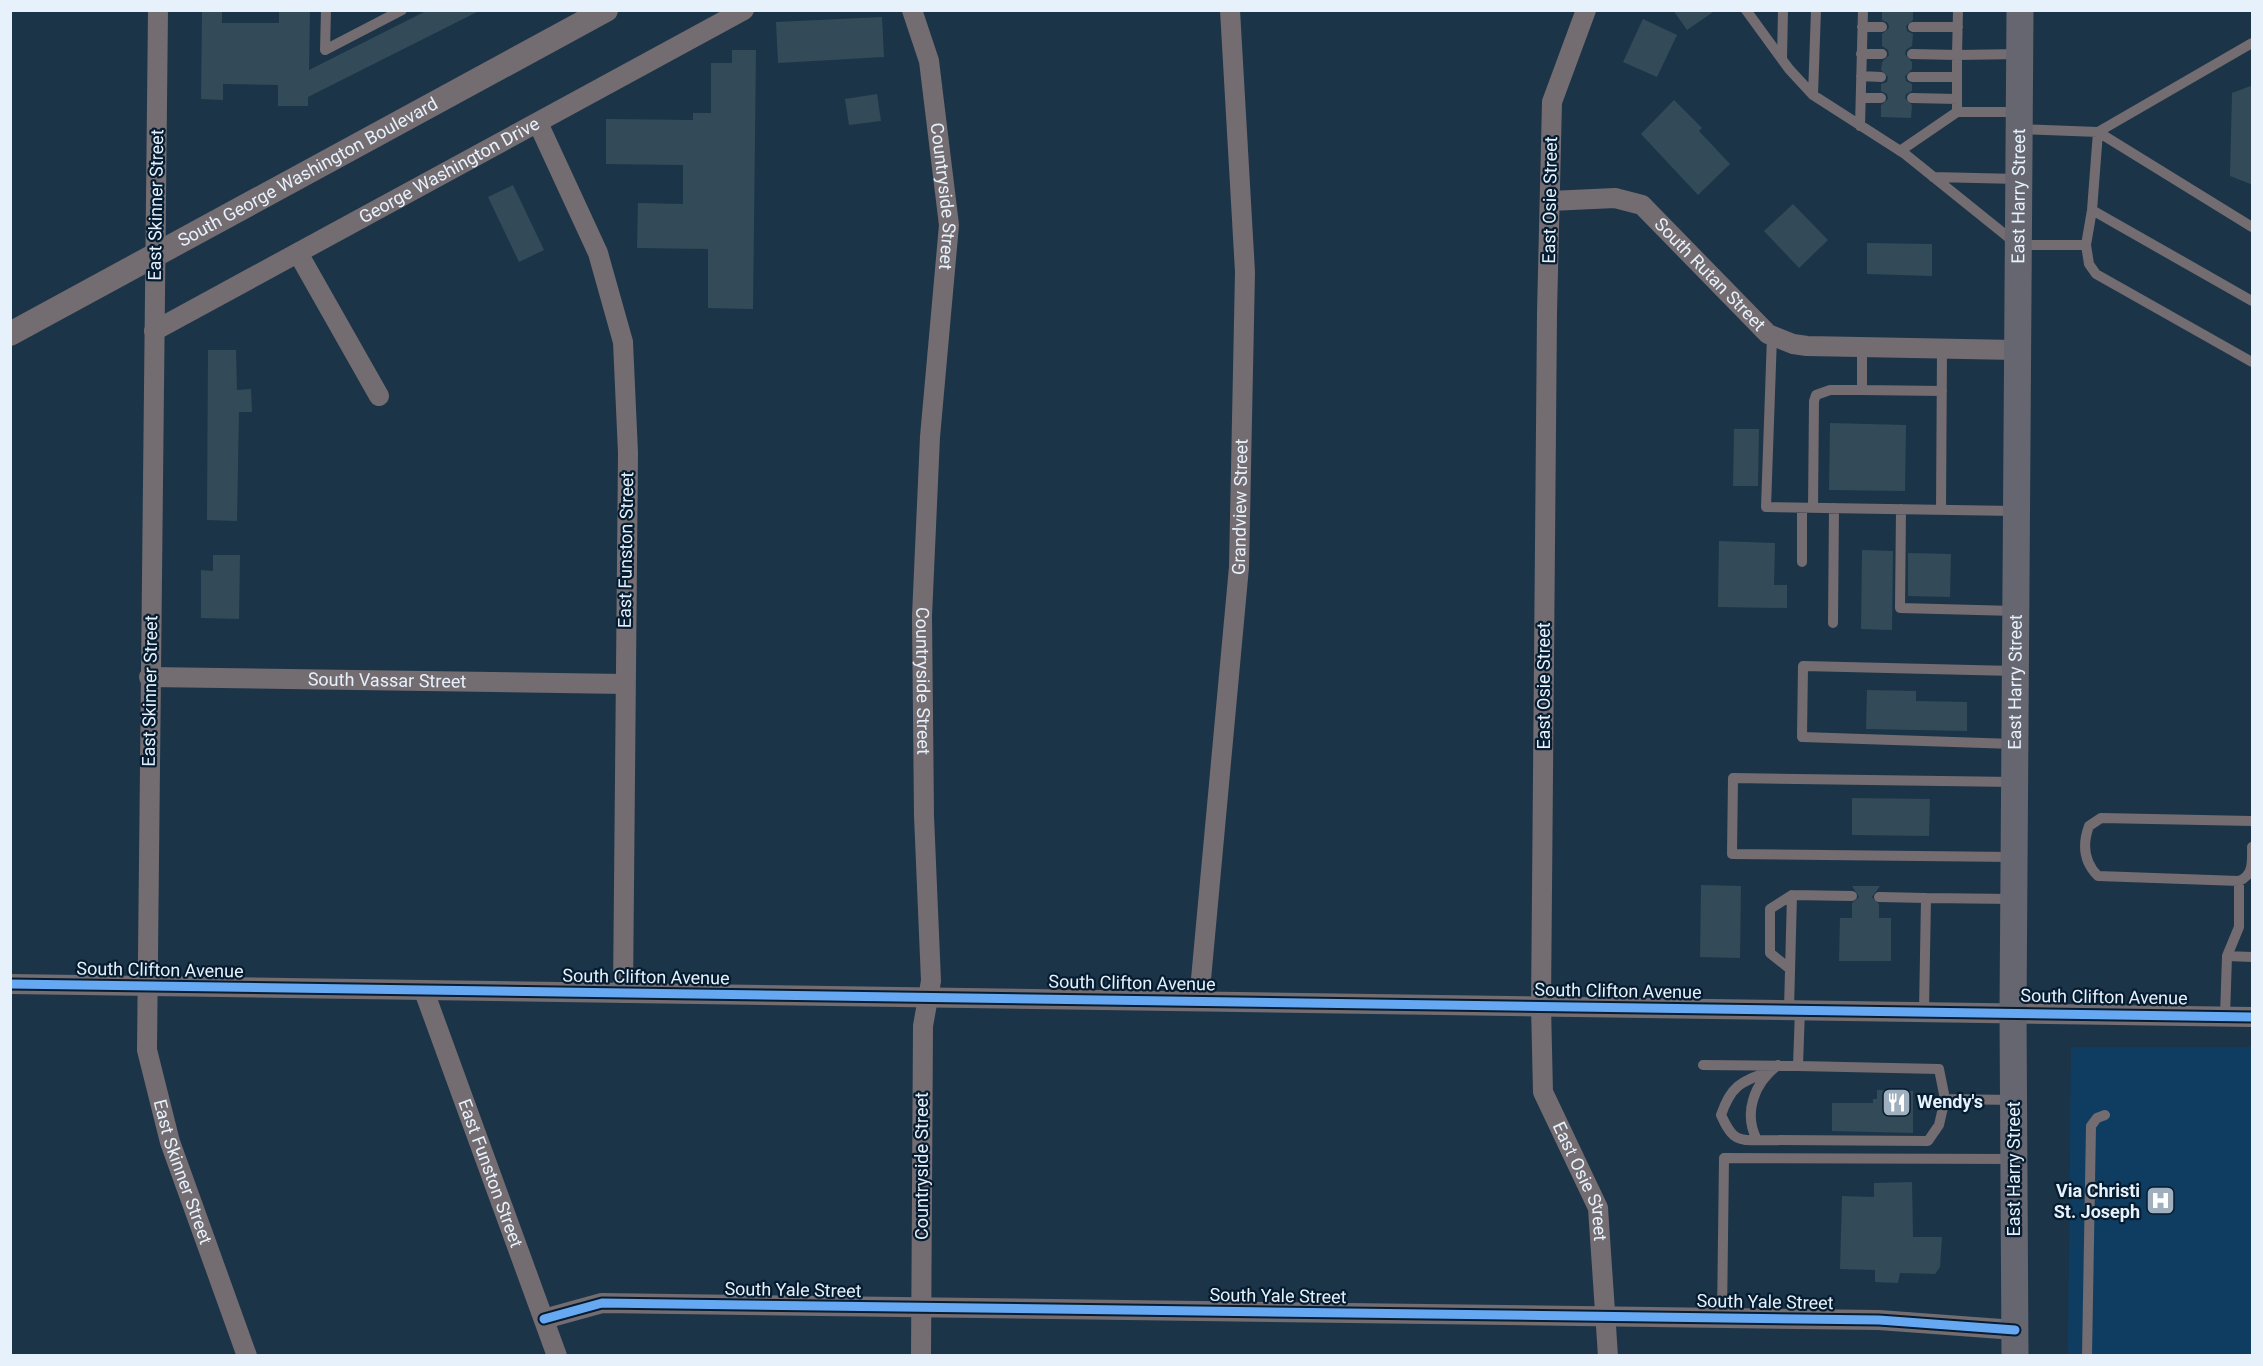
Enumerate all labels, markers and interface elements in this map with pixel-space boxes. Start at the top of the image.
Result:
street label: South George Washington Boulevard [174,93,441,251]
street label: George Washington Drive [355,112,543,228]
street label: Countryside Street [927,121,960,271]
street label: East Harry Street [2007,128,2029,264]
street label: East Skinner Street [144,129,167,281]
street label: East Osie Street [1538,136,1561,264]
street label: South Rutan Street [1650,213,1770,335]
street label: Grandview Street [1227,438,1252,576]
street label: East Funston Street [614,471,637,628]
street label: Countryside Street [912,607,934,755]
street label: East Harry Street [2004,614,2026,750]
street label: East Skinner Street [138,615,161,767]
street label: East Osie Street [1533,622,1554,750]
street label: South Vassar Street [308,668,466,692]
street label: South Clifton Avenue [76,958,244,981]
street label: South Clifton Avenue [562,965,730,988]
street label: South Clifton Avenue [1048,971,1216,994]
street label: South Clifton Avenue [1534,979,1702,1002]
street label: South Clifton Avenue [2020,985,2188,1008]
restaurant icon: Wendy's [1880,1086,1912,1118]
place label: Wendy's [1917,1091,1983,1112]
street label: Countryside Street [911,1092,932,1240]
street label: East Funston Street [454,1096,528,1250]
street label: East Skinner Street [150,1097,217,1247]
street label: East Harry Street [2003,1101,2024,1237]
street label: East Osie Street [1549,1118,1611,1242]
place label: Via Christi St. Joseph [2054,1180,2140,1222]
hospital icon: Via Christi St. Joseph [2145,1185,2177,1217]
street label: South Yale Street [724,1278,862,1301]
street label: South Yale Street [1209,1284,1347,1307]
street label: South Yale Street [1696,1290,1834,1313]

